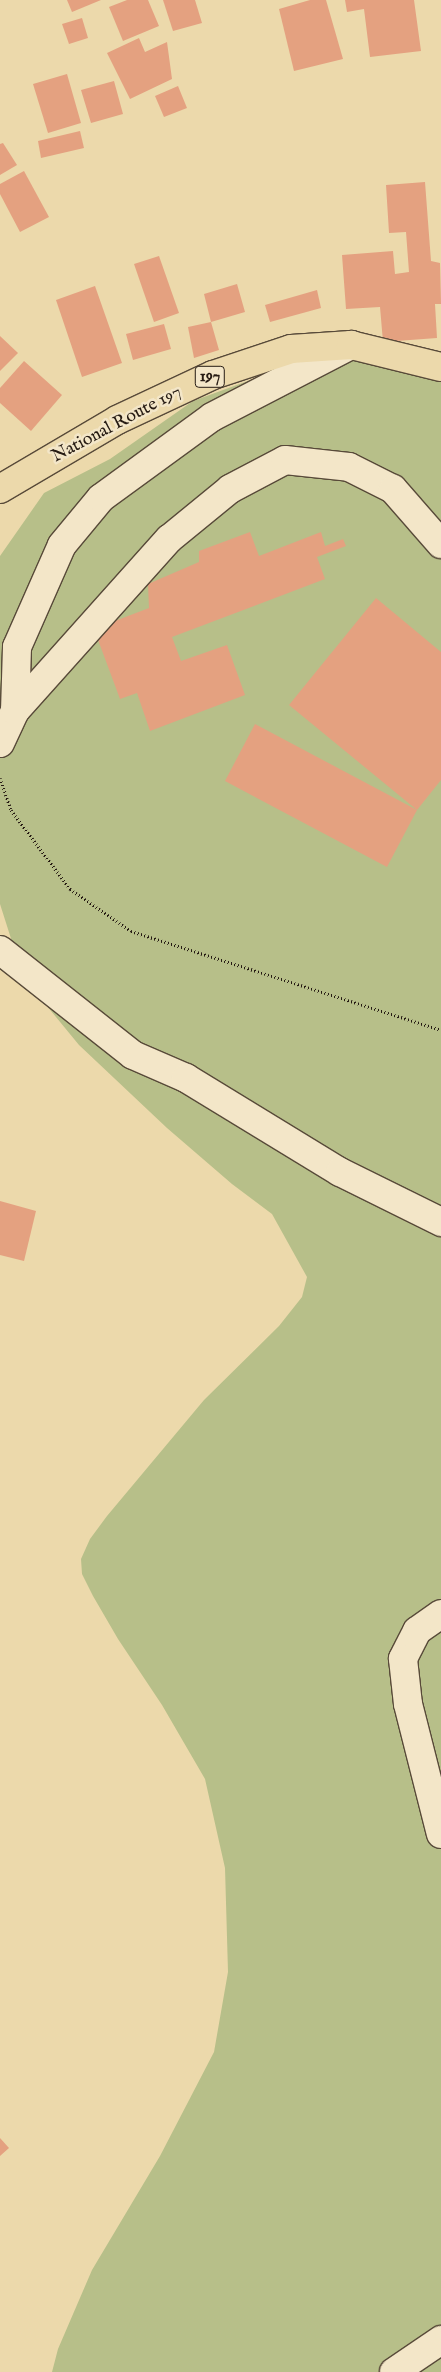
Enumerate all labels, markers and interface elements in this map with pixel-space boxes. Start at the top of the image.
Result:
road number: 197 [194,364,226,391]
street label: National Route 197 [49,382,185,468]

